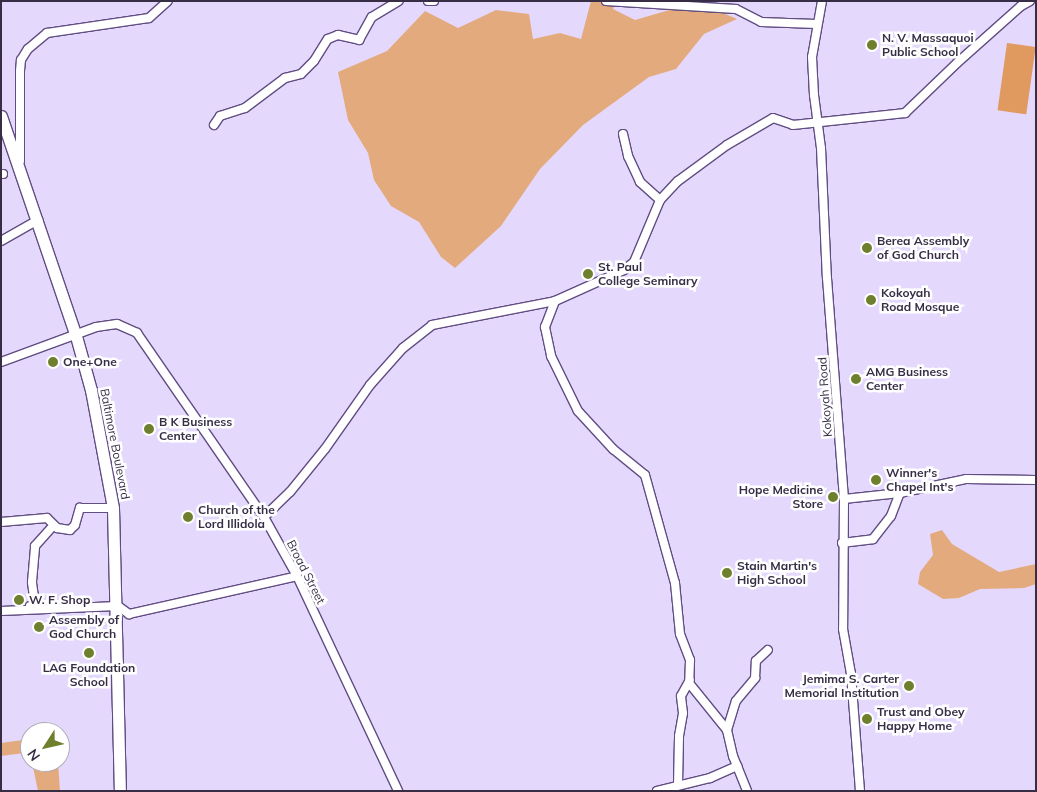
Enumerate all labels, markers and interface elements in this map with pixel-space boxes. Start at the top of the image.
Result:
place label: N. V. Massaquoi Public School [882,31,974,59]
marker: N. V. Massaquoi Public School [866,39,878,51]
place label: Berea Assembly of God Church [877,234,969,262]
marker: Berea Assembly of God Church [861,242,873,254]
place label: St. Paul College Seminary [598,260,698,288]
marker: St. Paul College Seminary [582,268,594,280]
place label: Kokoyah Road Mosque [881,286,959,314]
marker: Kokoyah Road Mosque [865,294,877,306]
place label: One+One [63,355,117,369]
marker: One+One [47,356,59,368]
street label: Kokoyah Road [815,357,835,437]
place label: AMG Business Center [866,365,948,393]
marker: AMG Business Center [850,373,862,385]
street label: Baltimore Boulevard [97,387,133,501]
place label: B K Business Center [159,415,232,443]
marker: B K Business Center [143,423,155,435]
place label: Winner's Chapel Int's [886,466,953,494]
marker: Winner's Chapel Int's [870,474,882,486]
place label: Hope Medicine Store [739,483,823,511]
marker: Hope Medicine Store [827,491,839,503]
place label: Church of the Lord Illidola [198,503,275,531]
marker: Church of the Lord Illidola [182,511,194,523]
street label: Broad Street [284,538,328,606]
place label: Stain Martin's High School [737,559,817,587]
marker: Stain Martin's High School [721,567,733,579]
place label: W. F. Shop [29,593,90,607]
marker: W. F. Shop [13,594,25,606]
place label: Assembly of God Church [49,613,119,641]
marker: Assembly of God Church [33,621,45,633]
marker: LAG Foundation School [83,647,95,659]
place label: LAG Foundation School [43,661,135,689]
place label: Jemima S. Carter Memorial Institution [784,672,899,700]
marker: Jemima S. Carter Memorial Institution [903,680,915,692]
place label: Trust and Obey Happy Home [877,705,964,733]
marker: Trust and Obey Happy Home [861,713,873,725]
north arrow [20,722,70,772]
text: N [23,746,44,765]

